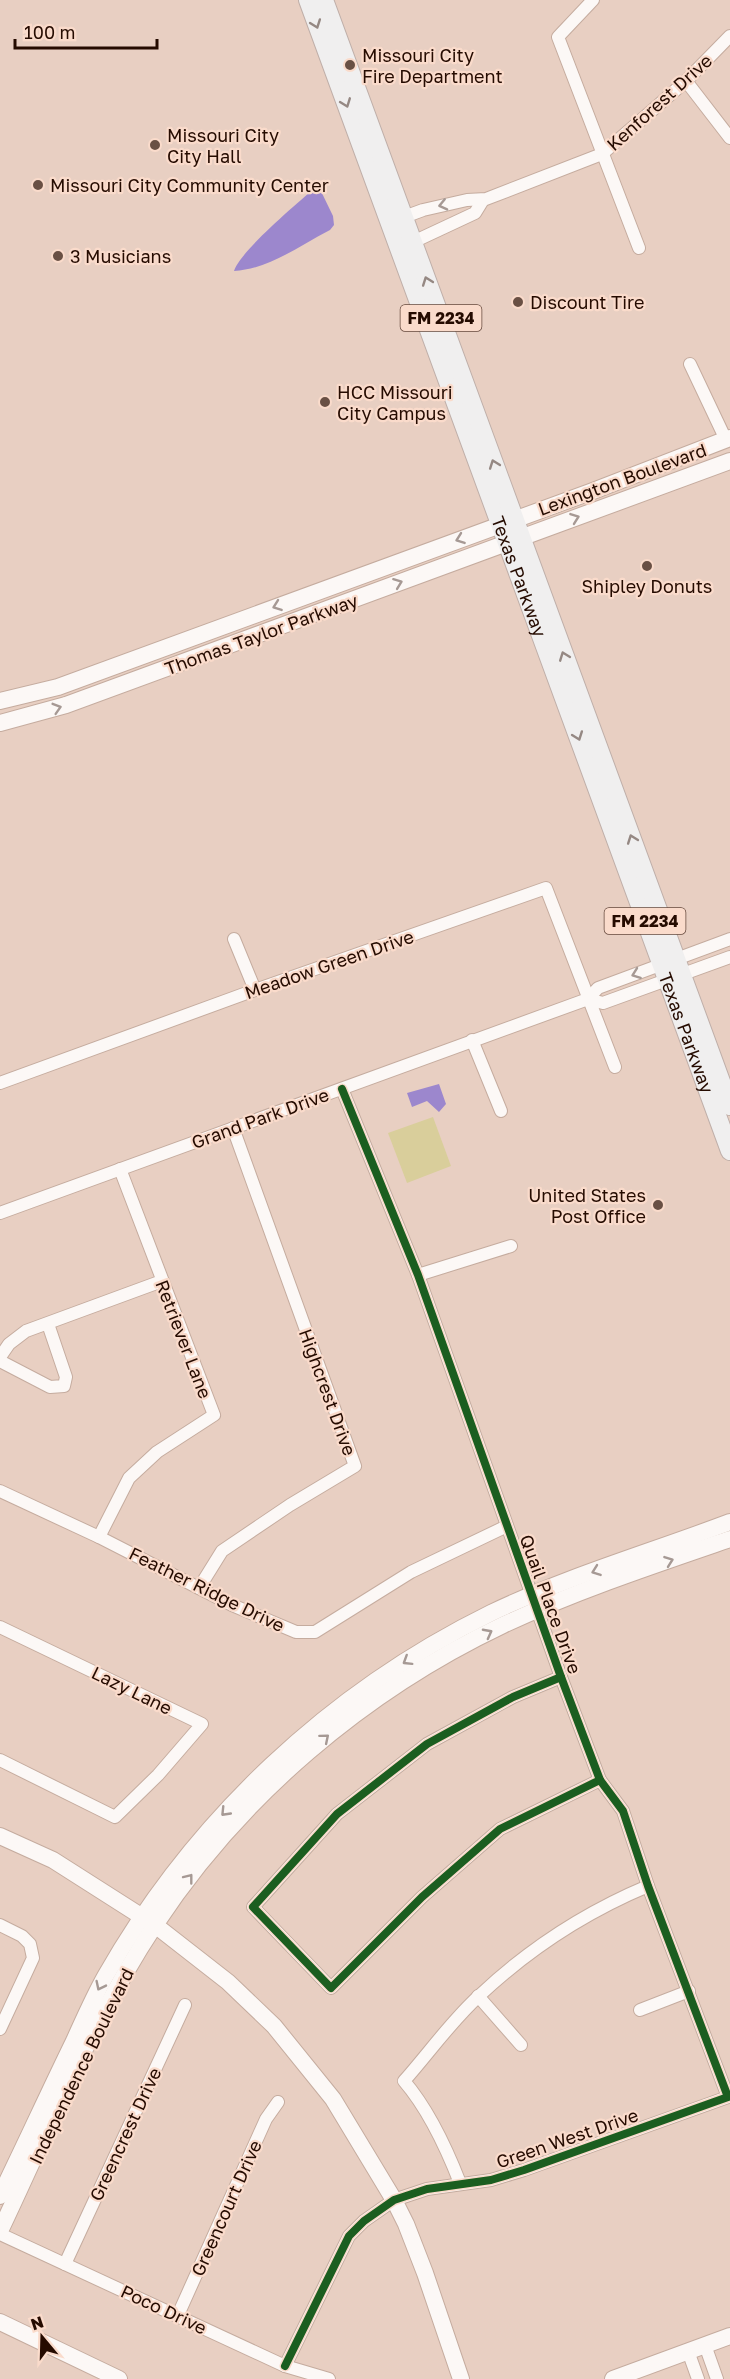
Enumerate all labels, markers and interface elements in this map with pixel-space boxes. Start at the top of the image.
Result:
scale bar [15,12,158,50]
one-way arrow [309,18,322,29]
text: 100 m [24,21,75,43]
place label: Missouri City Fire Department [362,44,503,87]
street label: Kenforest Drive [602,49,716,155]
marker: Missouri City Fire Department [343,58,357,72]
one-way arrow [338,97,351,108]
place label: Missouri City City Hall [167,124,279,167]
marker: Missouri City City Hall [148,138,162,152]
place label: Missouri City Community Center [50,174,329,196]
marker: Missouri City Community Center [31,178,45,192]
one-way arrow [438,198,448,211]
place label: 3 Musicians [70,245,171,267]
marker: 3 Musicians [51,249,65,263]
one-way arrow [422,276,434,287]
place label: Discount Tire [530,291,644,313]
marker: Discount Tire [511,295,525,309]
road number: FM 2234 [400,305,482,331]
place label: HCC Missouri City Campus [337,381,453,424]
marker: HCC Missouri City Campus [318,395,332,409]
street label: Lexington Boulevard [535,438,709,520]
one-way arrow [489,459,502,470]
one-way arrow [570,512,580,525]
street label: Texas Parkway [487,513,552,640]
one-way arrow [455,531,465,544]
marker: Shipley Donuts [640,559,654,573]
place label: Shipley Donuts [582,575,712,597]
one-way arrow [392,578,402,591]
street label: Thomas Taylor Parkway [161,589,361,679]
one-way arrow [272,599,283,612]
one-way arrow [559,651,571,662]
one-way arrow [51,703,62,715]
one-way arrow [570,730,583,741]
one-way arrow [627,834,640,845]
road number: FM 2234 [604,908,686,934]
street label: Meadow Green Drive [242,925,416,1003]
one-way arrow [631,967,642,980]
street label: Texas Parkway [654,969,719,1096]
street label: Grand Park Drive [188,1083,332,1153]
place label: United States Post Office [528,1184,646,1227]
marker: United States Post Office [651,1198,665,1212]
street label: Retriever Lane [151,1277,217,1401]
street label: Highcrest Drive [295,1325,361,1459]
street label: Quail Place Drive [516,1531,586,1677]
street label: Feather Ridge Drive [126,1542,288,1636]
one-way arrow [664,1555,674,1568]
one-way arrow [591,1563,602,1576]
one-way arrow [482,1629,493,1640]
one-way arrow [403,1653,413,1665]
street label: Lazy Lane [88,1661,176,1719]
one-way arrow [318,1734,329,1745]
one-way arrow [221,1805,232,1815]
one-way arrow [182,1873,193,1884]
street label: Independence Boulevard [24,1964,138,2168]
one-way arrow [96,1979,108,1990]
street label: Greencrest Drive [85,2064,165,2204]
street label: Green West Drive [493,2103,641,2173]
street label: Greencourt Drive [186,2137,266,2279]
street label: Poco Drive [118,2280,210,2338]
north arrow [12,2307,72,2367]
text: N [28,2311,46,2334]

